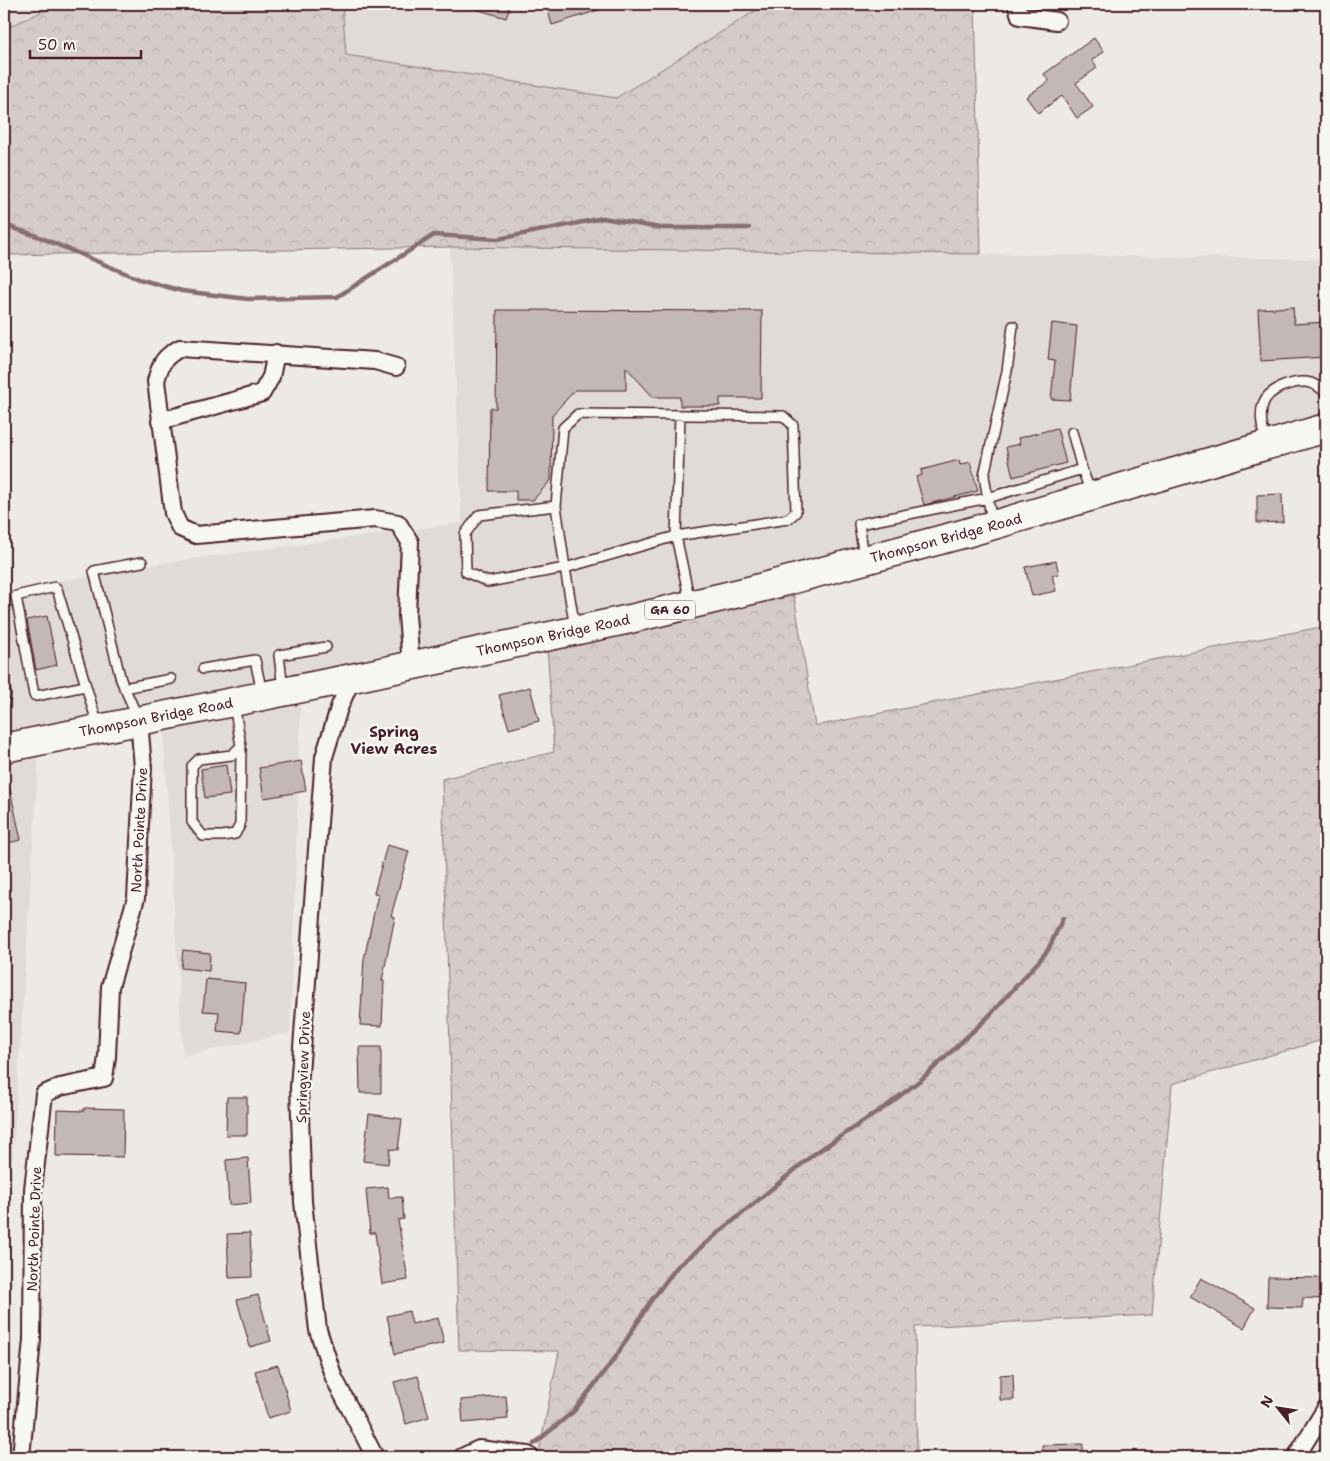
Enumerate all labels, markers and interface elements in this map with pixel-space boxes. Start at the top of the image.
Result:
scale bar [30,28,141,60]
text: 50 m [38,35,76,55]
street label: Thompson Bridge Road [868,509,1024,567]
road number: GA 60 [645,600,695,620]
street label: Thompson Bridge Road [475,610,632,660]
street label: Thompson Bridge Road [77,693,235,741]
district label: Spring View Acres [351,722,437,759]
street label: North Pointe Drive [127,767,151,893]
street label: Springview Drive [292,1011,314,1123]
street label: North Pointe Drive [23,1166,45,1292]
north arrow [1252,1384,1302,1434]
text: N [1256,1392,1277,1411]

